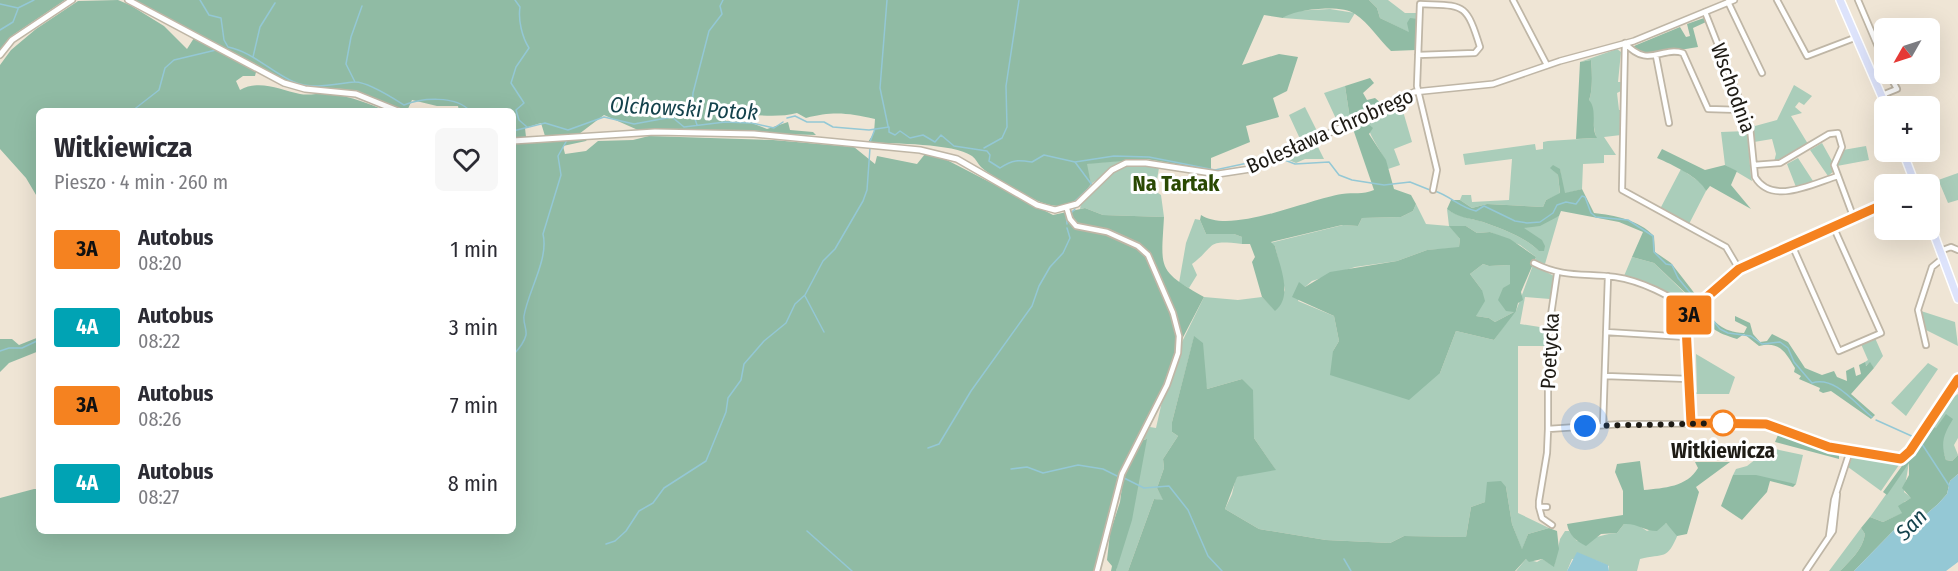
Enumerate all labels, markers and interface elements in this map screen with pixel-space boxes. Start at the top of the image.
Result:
north arrow [1874,18,1940,84]
map controls [1874,18,1940,240]
street label: Wschodnia [1705,40,1761,136]
street label: Bolesława Chrobrego [1242,83,1418,179]
water label: Olchowski Potok [609,91,759,126]
button: + [1874,96,1940,162]
button: heart [435,128,498,191]
text: Witkiewicza [54,131,192,164]
text: Pieszo · 4 min · 260 m [54,170,228,194]
district label: Na Tartak [1132,170,1220,197]
button: − [1874,174,1940,240]
text: Autobus [138,224,213,251]
text: 3A [76,236,98,262]
text: 1 min [450,236,498,263]
text: 08:20 [138,251,182,275]
line badge: 3A [1662,296,1716,334]
text: Autobus [138,302,213,329]
text: 3A [1678,302,1700,328]
street label: Poetycka [1535,312,1565,390]
text: 4A [76,314,98,340]
text: 3 min [449,314,498,341]
text: 08:22 [138,329,180,353]
text: Autobus [138,380,213,407]
text: 3A [76,392,98,418]
text: 7 min [450,392,498,419]
text: 08:26 [138,407,181,431]
marker: Witkiewicza [1710,410,1736,436]
your location [1570,411,1600,441]
place label: Witkiewicza [1671,438,1775,464]
text: Autobus [138,458,213,485]
text: 4A [76,470,98,496]
text: 8 min [448,470,498,497]
text: 08:27 [138,485,179,509]
water label: San [1889,503,1933,547]

